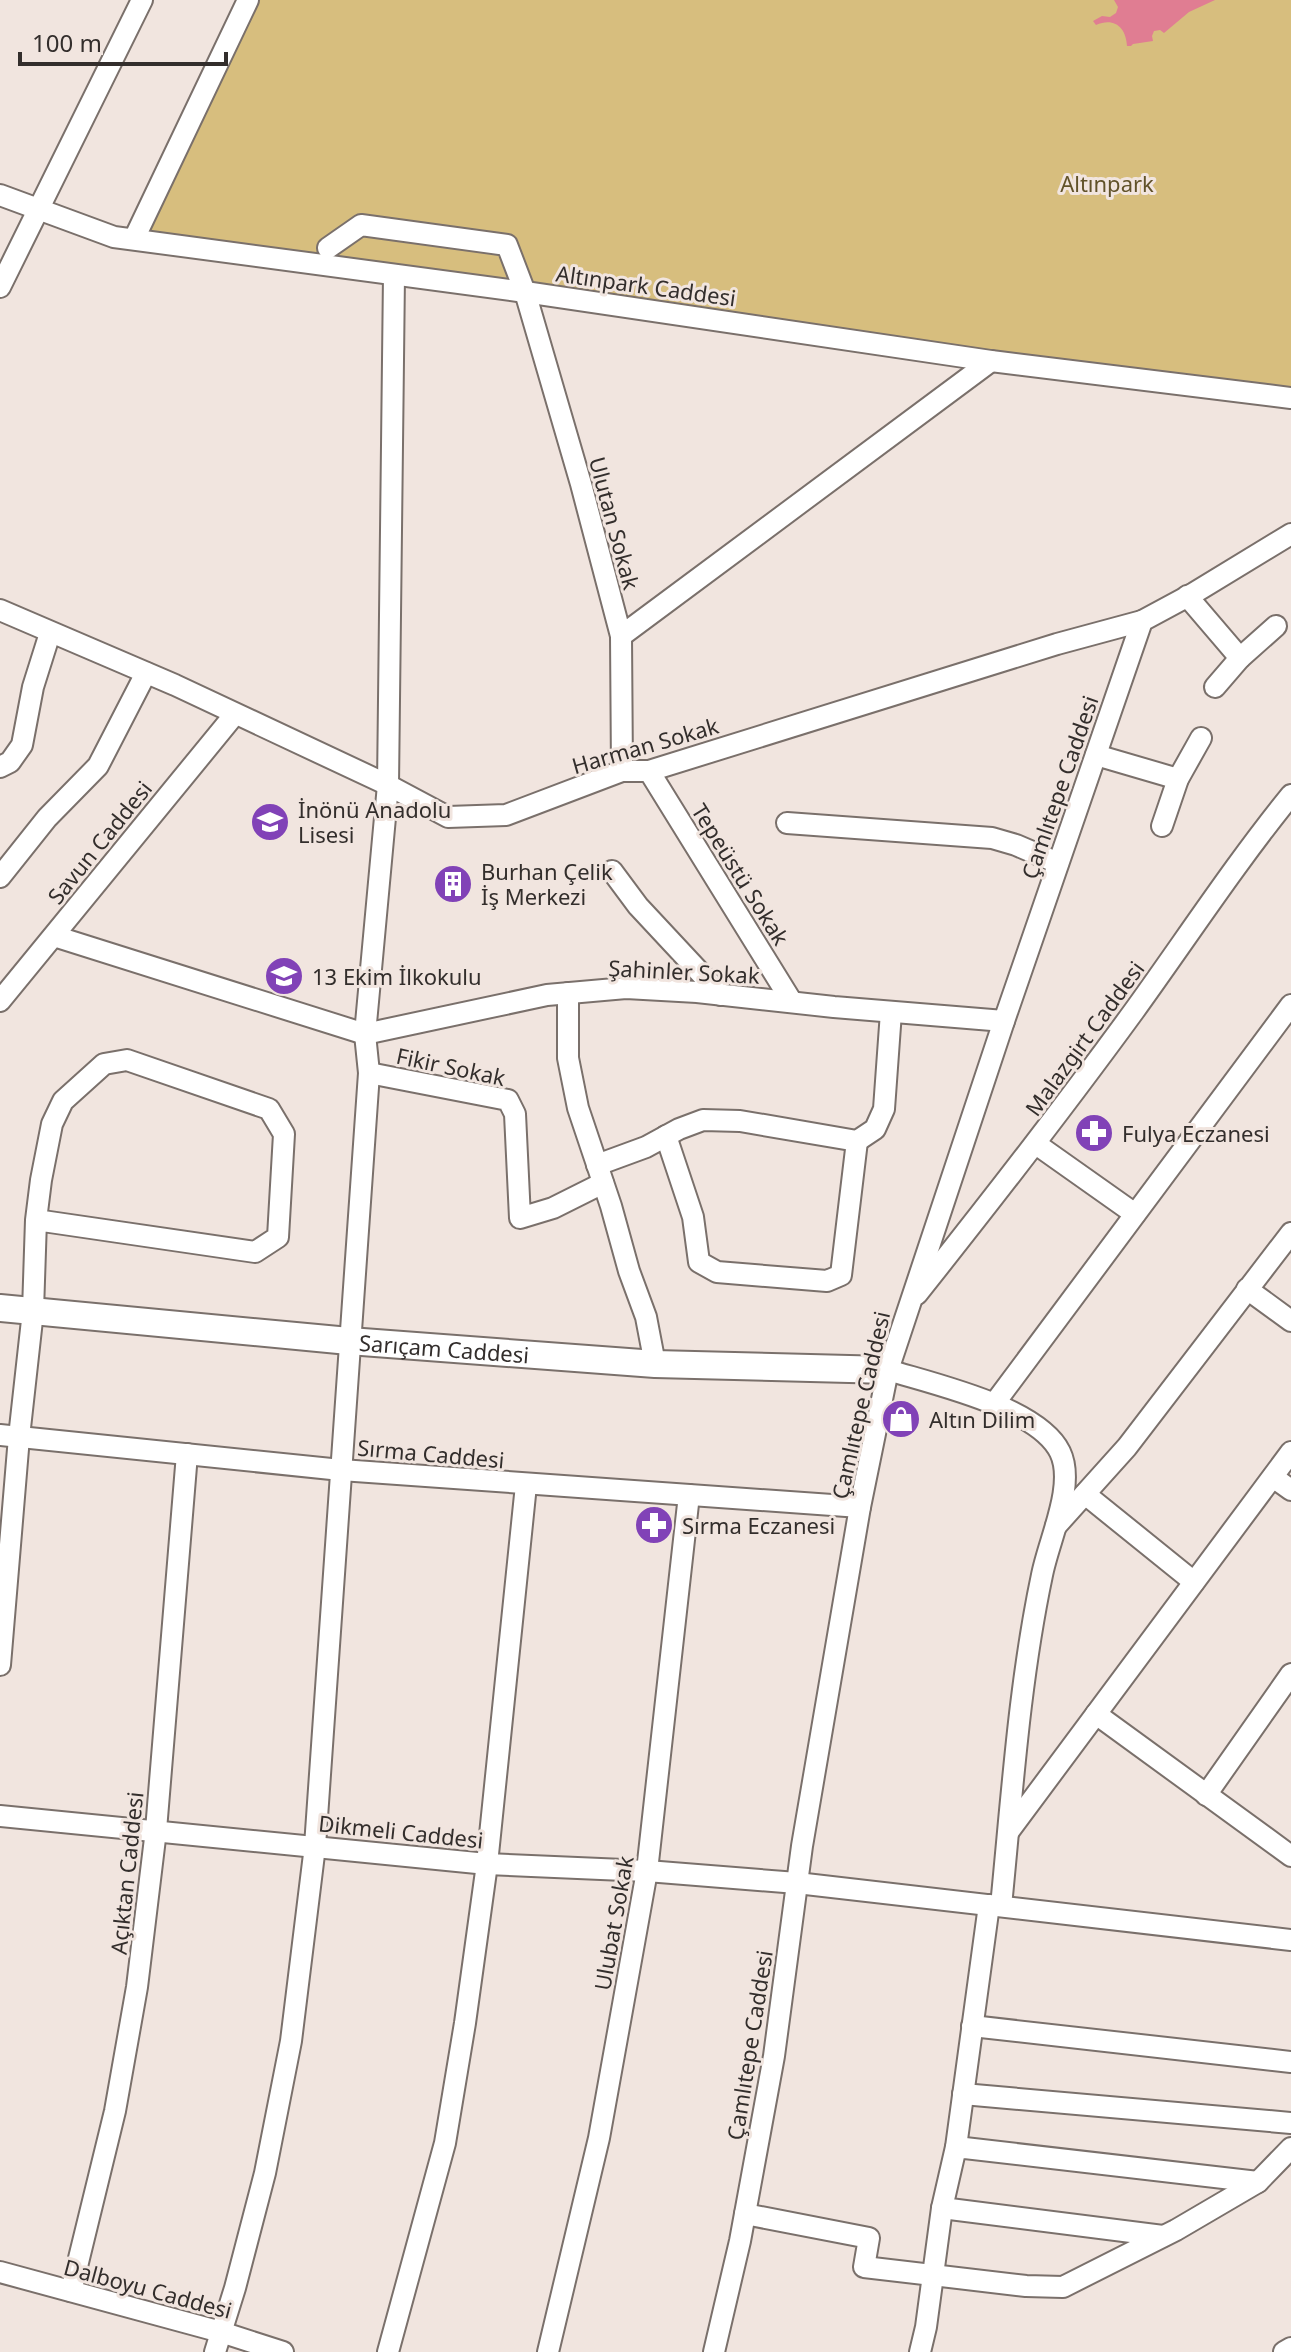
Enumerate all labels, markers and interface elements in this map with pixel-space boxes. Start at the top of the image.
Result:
scale bar [20,16,226,66]
text: 100 m [32,26,102,59]
park label: Altınpark [1060,168,1154,198]
street label: Altınpark Caddesi [554,258,738,312]
street label: Ulutan Sokak [583,453,647,593]
street label: Çamlıtepe Caddesi [1014,691,1104,883]
street label: Harman Sokak [568,710,722,780]
street label: Savun Caddesi [40,774,158,910]
place label: İnönü Anadolu Lisesi [298,794,451,849]
street label: Tepeüstü Sokak [685,797,797,951]
school or university icon: İnönü Anadolu Lisesi [249,801,291,843]
place label: Burhan Çelik İş Merkezi [481,856,613,911]
building icon: Burhan Çelik İş Merkezi [432,863,474,905]
street label: Şahinler Sokak [608,952,761,990]
school or university icon: 13 Ekim İlkokulu [263,955,305,997]
street label: Malazgirt Caddesi [1018,955,1150,1121]
place label: 13 Ekim İlkokulu [312,961,482,991]
street label: Fikir Sokak [394,1040,508,1092]
pharmacy icon: Fulya Eczanesi [1073,1112,1115,1154]
place label: Fulya Eczanesi [1122,1118,1270,1148]
street label: Çamlıtepe Caddesi [824,1308,896,1502]
street label: Sarıçam Caddesi [358,1327,530,1369]
shop icon: Altın Dilim [880,1398,922,1440]
place label: Altın Dilim [929,1404,1035,1434]
street label: Sırma Caddesi [356,1432,506,1474]
pharmacy icon: Sırma Eczanesi [633,1504,675,1546]
place label: Sırma Eczanesi [682,1510,835,1540]
street label: Açıktan Caddesi [103,1790,149,1956]
street label: Dikmeli Caddesi [317,1807,485,1855]
street label: Ulubat Sokak [586,1853,640,1993]
street label: Çamlıtepe Caddesi [719,1948,779,2142]
street label: Dalboyu Caddesi [61,2251,235,2325]

